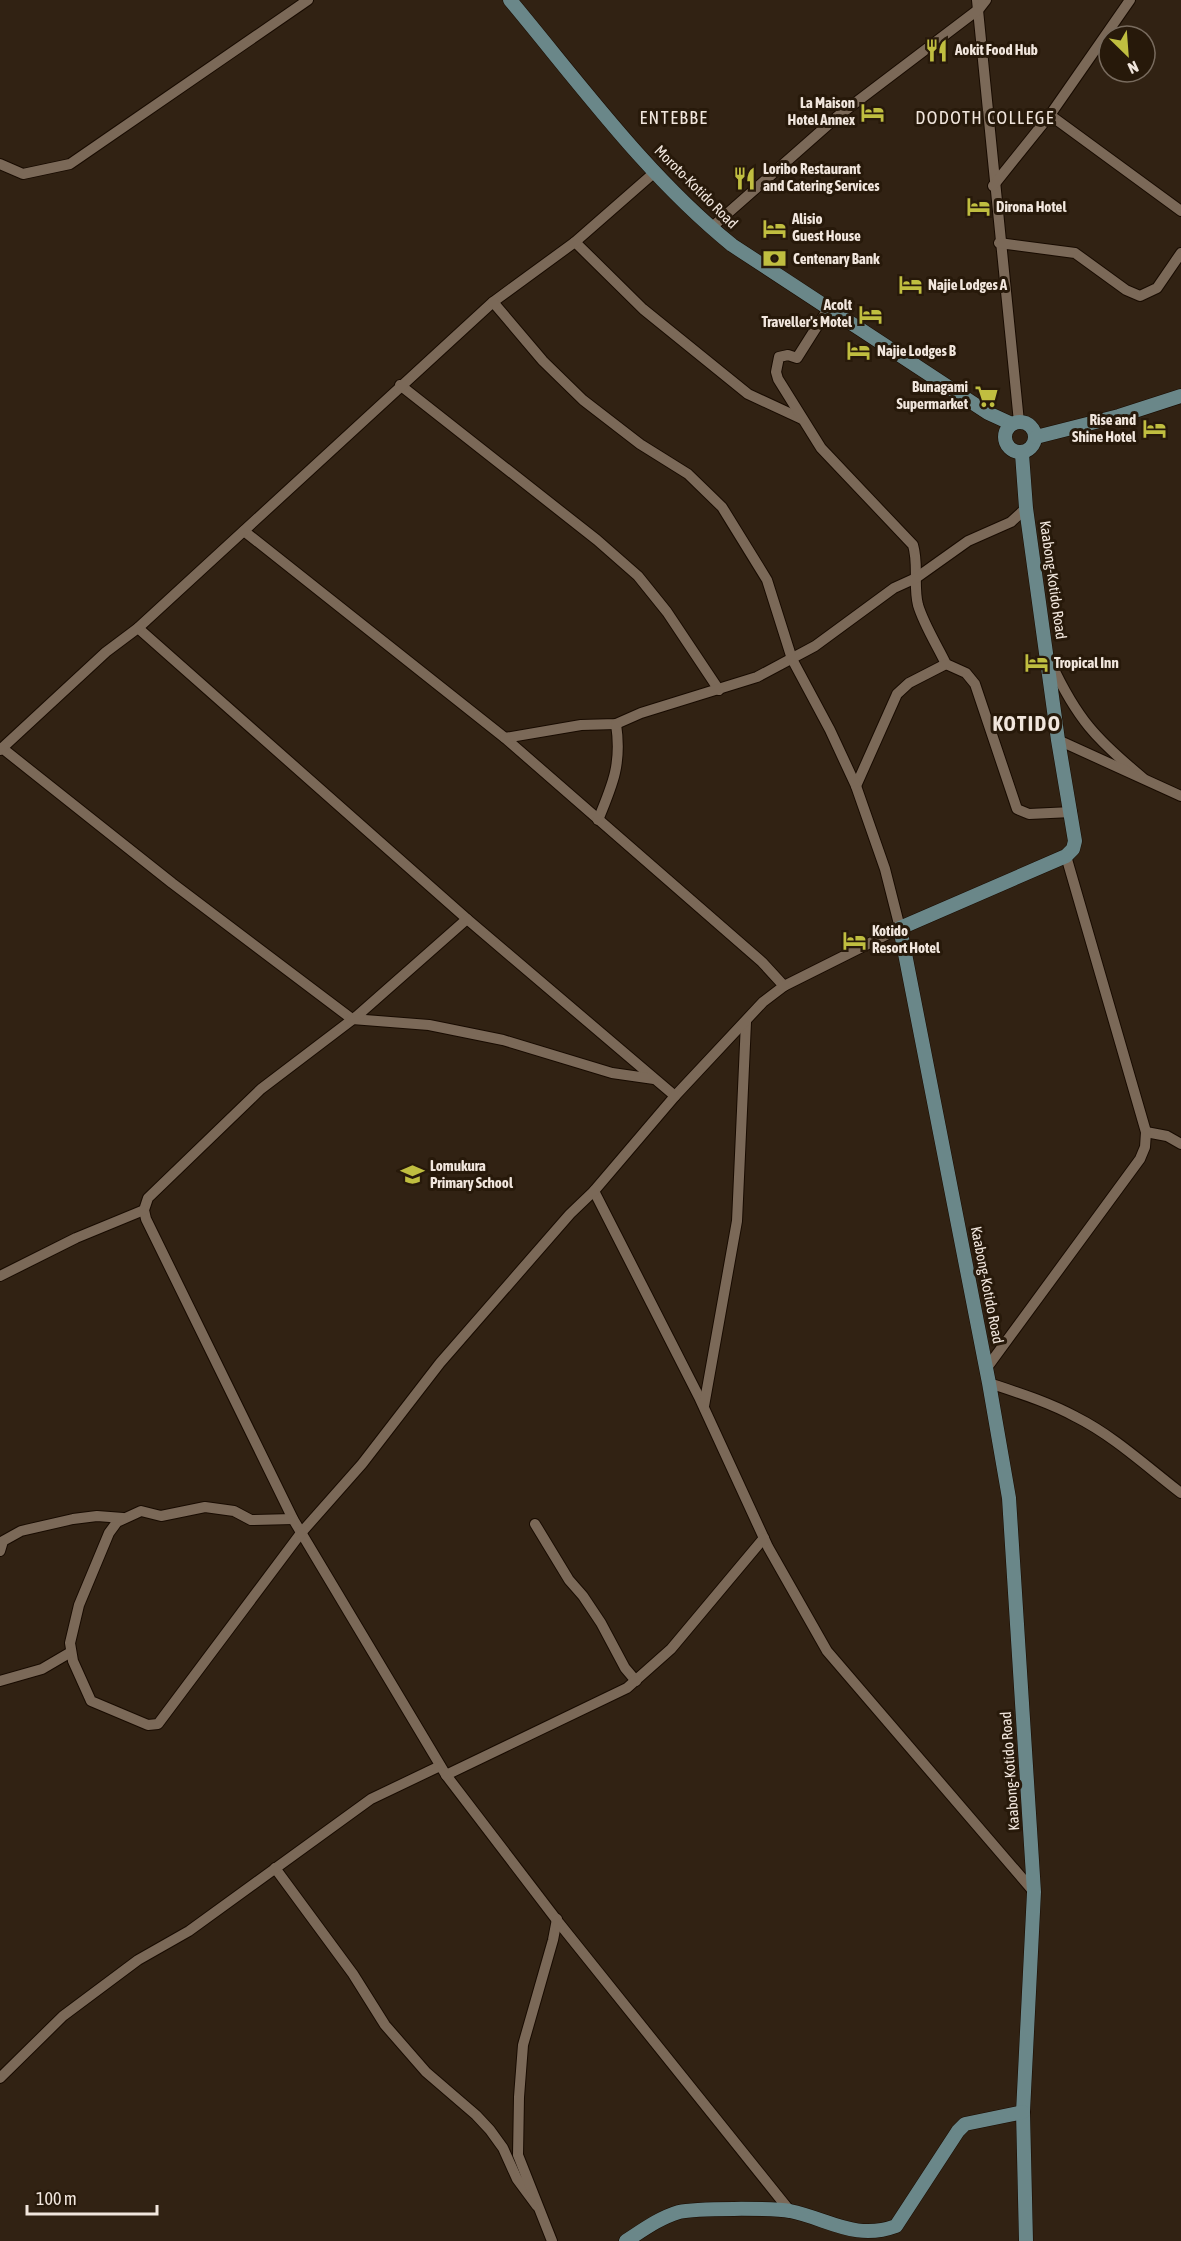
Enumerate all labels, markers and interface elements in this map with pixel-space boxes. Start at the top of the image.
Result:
north arrow [1097,24,1157,84]
restaurant icon: Aokit Food Hub [924,37,950,63]
place label: Aokit Food Hub [954,41,1038,58]
text: N [1125,57,1141,78]
place label: La Maison Hotel Annex [788,94,855,128]
hotel icon: La Maison Hotel Annex [860,99,886,125]
district label: ENTEBBE [639,107,709,128]
district label: DODOTH COLLEGE [915,107,1055,128]
street label: Moroto-Kotido Road [651,142,741,232]
place label: Loribo Restaurant and Catering Services [763,160,880,194]
restaurant icon: Loribo Restaurant and Catering Services [732,165,758,191]
hotel icon: Dirona Hotel [965,194,991,220]
place label: Dirona Hotel [996,198,1067,215]
place label: Alisio Guest House [791,210,861,244]
hotel icon: Alisio Guest House [761,215,787,241]
bank icon: Centenary Bank [762,246,788,272]
place label: Centenary Bank [793,250,880,267]
hotel icon: Najie Lodges A [897,272,923,298]
place label: Najie Lodges A [928,276,1008,293]
place label: Acolt Traveller's Motel [761,296,853,330]
hotel icon: Acolt Traveller's Motel [857,301,883,327]
hotel icon: Najie Lodges B [846,338,872,364]
place label: Najie Lodges B [877,342,957,359]
place label: Bunagami Supermarket [896,378,969,412]
supermarket icon: Bunagami Supermarket [973,383,999,409]
place label: Rise and Shine Hotel [1072,411,1137,445]
hotel icon: Rise and Shine Hotel [1141,416,1167,442]
street label: Kaabong-Kotido Road [1037,520,1070,640]
hotel icon: Tropical Inn [1023,650,1049,676]
place label: Tropical Inn [1054,654,1119,671]
district label: KOTIDO [992,711,1062,735]
place label: Kotido Resort Hotel [872,922,941,956]
hotel icon: Kotido Resort Hotel [841,927,867,953]
place label: Lomukura Primary School [430,1157,514,1191]
school or university icon: Lomukura Primary School [399,1162,425,1188]
street label: Kaabong-Kotido Road [968,1225,1007,1345]
street label: Kaabong-Kotido Road [997,1711,1022,1831]
scale bar [27,2178,158,2216]
text: 100 m [36,2188,77,2209]

